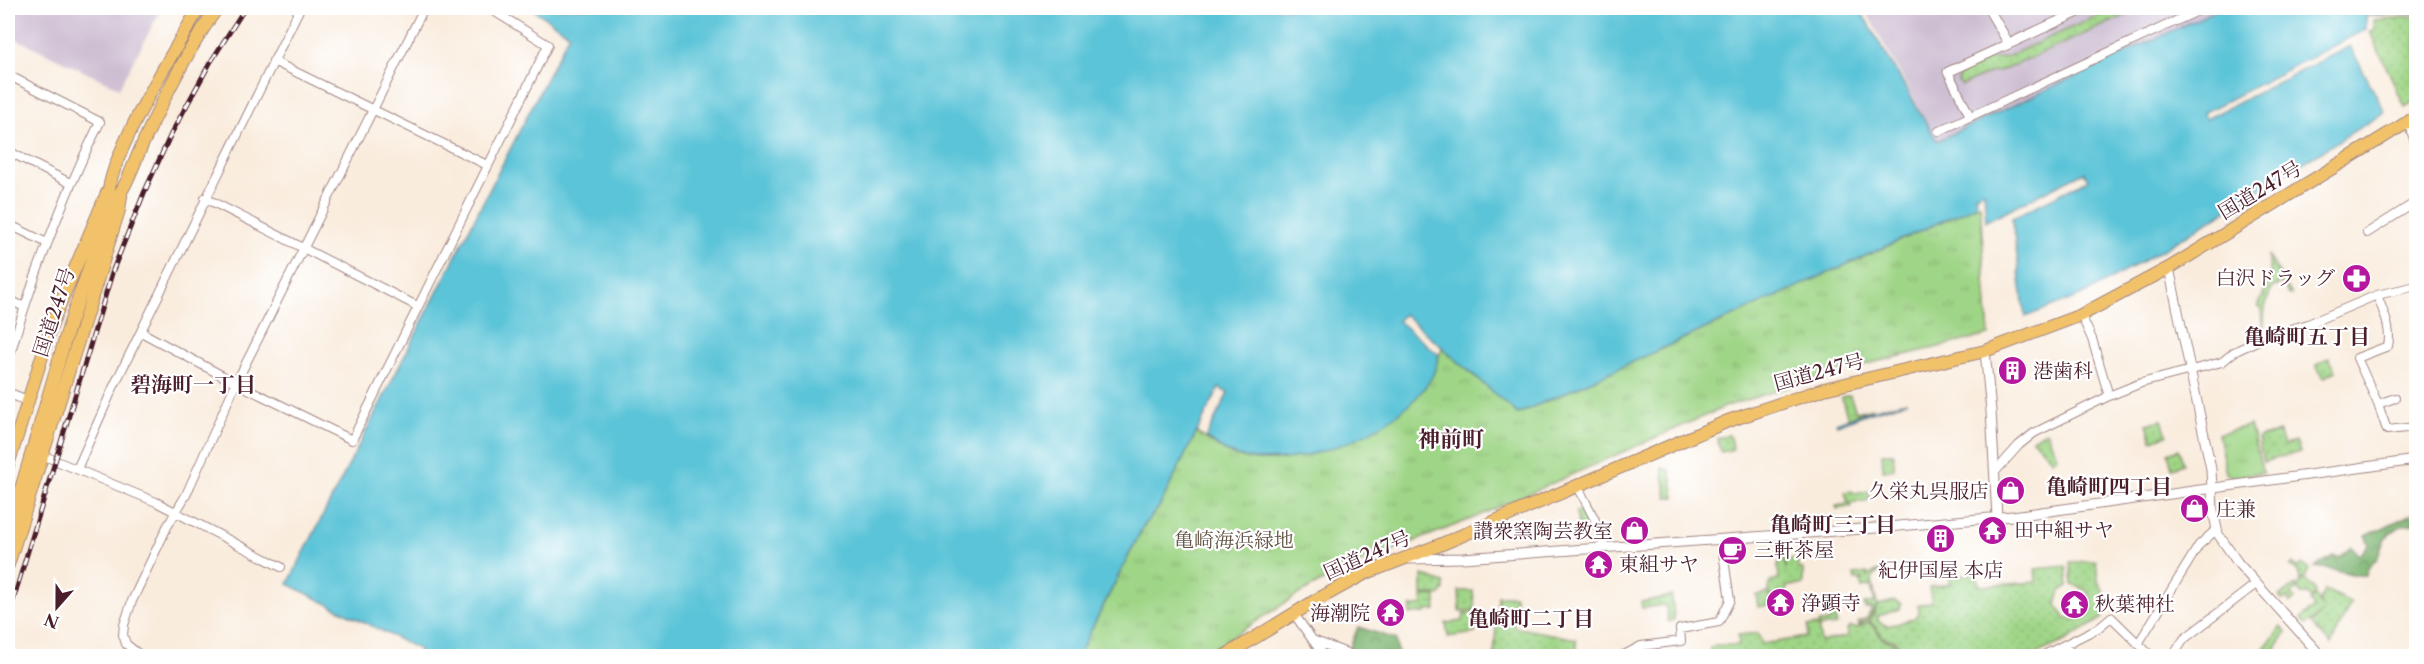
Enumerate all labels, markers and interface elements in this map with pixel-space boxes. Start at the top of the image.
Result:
street label: 国道247号 [2214,156,2306,224]
pharmacy icon: 白沢ドラッグ [2340,262,2372,294]
street label: 国道247号 [28,264,80,360]
place label: 白沢ドラッグ [2215,266,2335,290]
district label: 亀崎町五丁目 [2244,324,2370,349]
street label: 国道247号 [1771,348,1867,396]
building icon: 港歯科 [1996,355,2028,387]
place label: 港歯科 [2033,359,2093,383]
district label: 碧海町一丁目 [130,372,256,397]
district label: 神前町 [1418,426,1484,453]
district label: 亀崎町四丁目 [2046,474,2172,499]
shop icon: 久栄丸呉服店 [1994,475,2026,507]
place label: 久栄丸呉服店 [1869,479,1989,503]
shop icon: 庄兼 [2179,493,2211,525]
place label: 庄兼 [2216,497,2256,521]
district label: 亀崎町三丁目 [1770,512,1896,537]
temple icon: 田中組サヤ [1977,514,2009,546]
shop icon: 讃衆窯陶芸教室 [1618,515,1650,547]
place label: 田中組サヤ [2014,518,2114,542]
place label: 讃衆窯陶芸教室 [1473,519,1613,543]
building icon: 紀伊国屋 本店 [1925,523,1957,555]
street label: 国道247号 [1320,525,1414,585]
park label: 亀崎海浜緑地 [1174,528,1294,552]
cafe icon: 三軒茶屋 [1717,534,1749,566]
place label: 三軒茶屋 [1754,538,1834,562]
temple icon: 東組サヤ [1582,548,1614,580]
place label: 東組サヤ [1619,552,1699,576]
place label: 紀伊国屋 本店 [1878,558,2004,582]
north arrow [27,577,87,637]
temple icon: 浄顕寺 [1764,587,1796,619]
temple icon: 秋葉神社 [2058,588,2090,620]
place label: 浄顕寺 [1801,591,1861,615]
place label: 秋葉神社 [2095,592,2175,616]
temple icon: 海潮院 [1375,597,1407,629]
place label: 海潮院 [1310,601,1370,625]
district label: 亀崎町二丁目 [1468,606,1594,631]
text: N [41,609,62,633]

